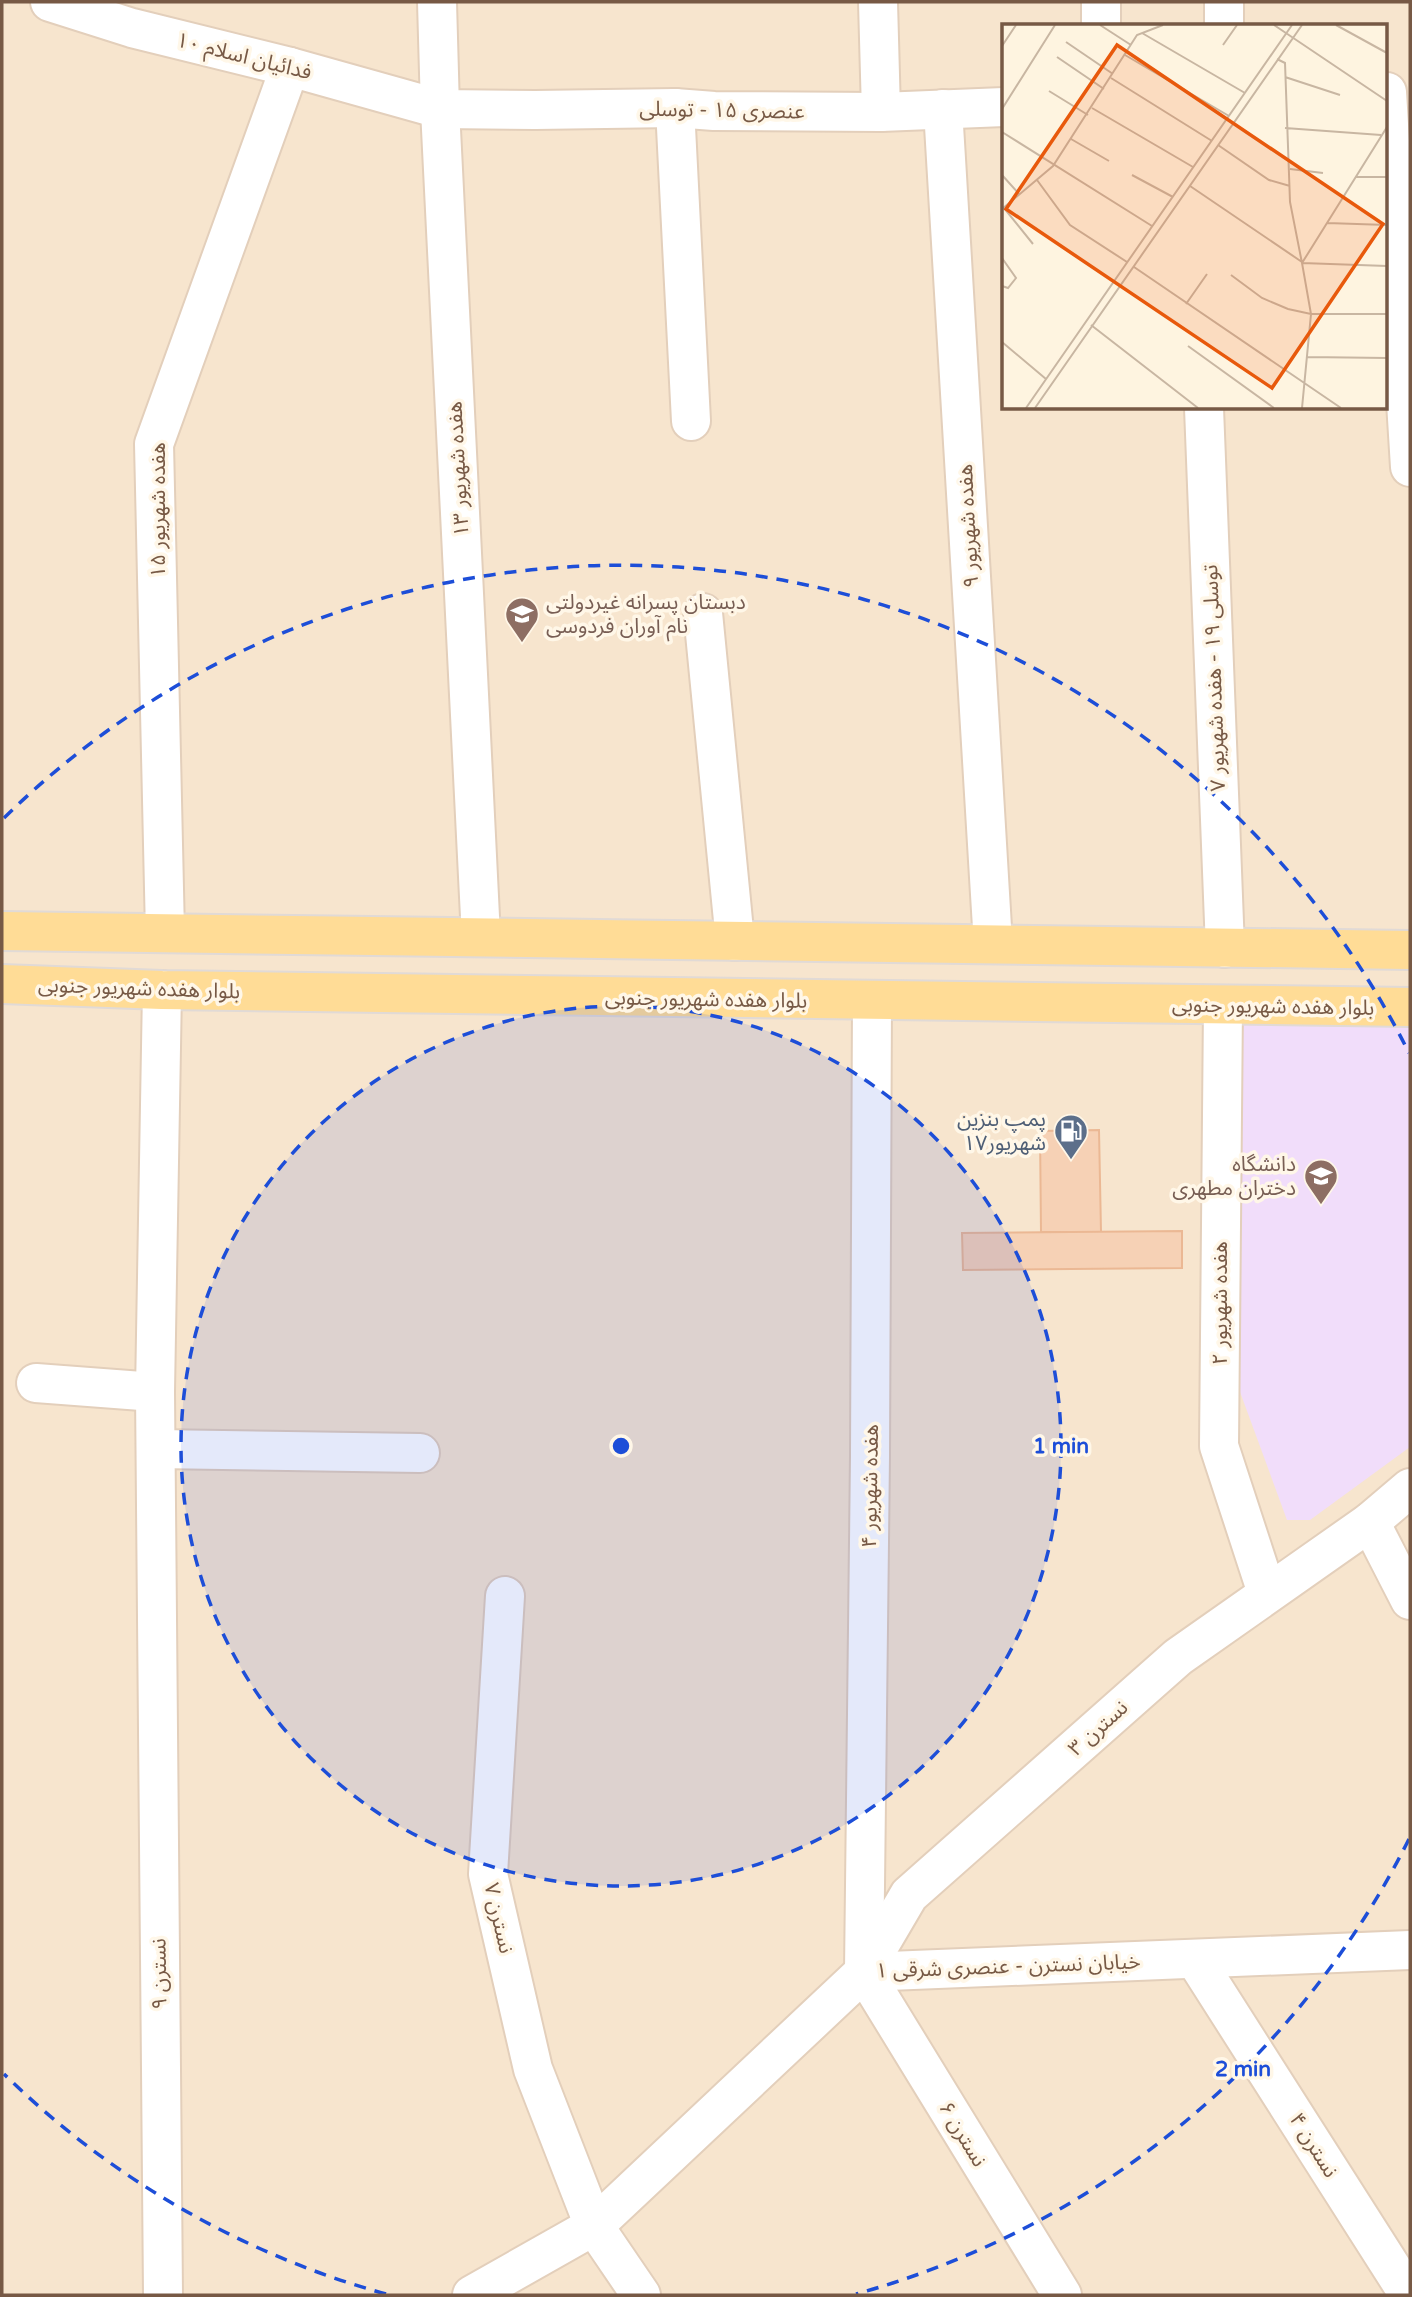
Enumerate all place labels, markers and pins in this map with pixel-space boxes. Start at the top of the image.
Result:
place label: دبستان پسرانه غیردولتی نام آوران فردوسی [546,590,746,642]
school or university icon: دبستان پسرانه غیردولتی نام آوران فردوسی [503,595,541,644]
place label: پمپ بنزین ۱۷شهریور [957,1107,1046,1156]
fuel station icon: پمپ بنزین ۱۷شهریور [1052,1112,1090,1161]
place label: دانشگاه دختران مطهری [1172,1152,1296,1201]
school or university icon: دانشگاه دختران مطهری [1302,1157,1340,1206]
centre of rings [609,1434,633,1458]

